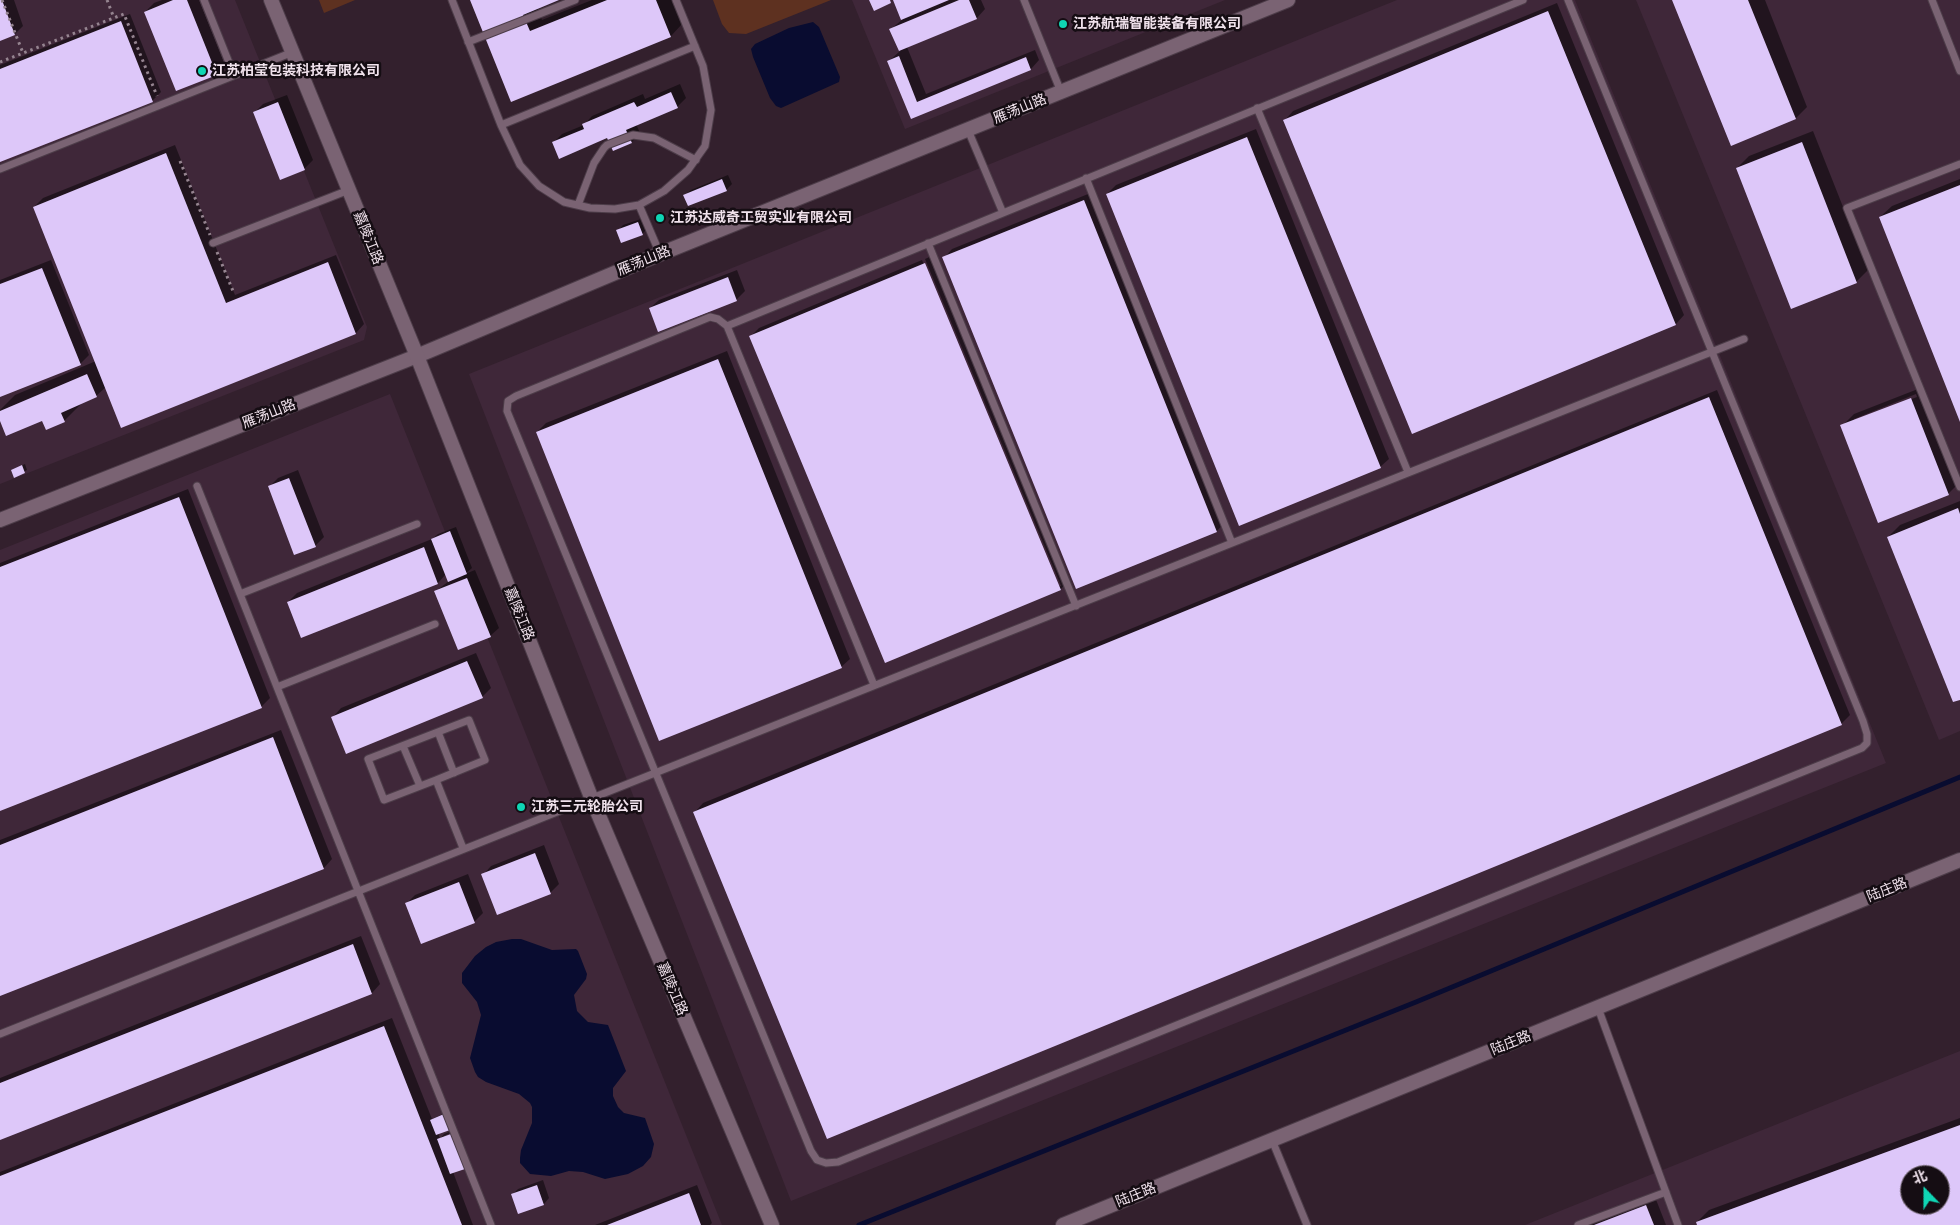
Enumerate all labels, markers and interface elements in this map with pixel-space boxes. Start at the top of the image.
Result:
place label: 江苏航瑞智能装备有限公司 [1073,16,1241,32]
marker: 江苏航瑞智能装备有限公司 [1057,18,1069,30]
place label: 江苏柏莹包装科技有限公司 [212,63,380,79]
marker: 江苏柏莹包装科技有限公司 [196,65,208,77]
street label: 雁荡山路 [991,91,1049,127]
street label: 嘉陵江路 [350,209,386,267]
place label: 江苏达威奇工贸实业有限公司 [670,210,852,226]
marker: 江苏达威奇工贸实业有限公司 [654,212,666,224]
street label: 雁荡山路 [615,243,673,279]
street label: 雁荡山路 [240,396,298,432]
street label: 嘉陵江路 [501,585,537,643]
place label: 江苏三元轮胎公司 [531,799,643,815]
marker: 江苏三元轮胎公司 [515,801,527,813]
street label: 陆庄路 [1864,874,1910,906]
street label: 嘉陵江路 [653,960,691,1018]
street label: 陆庄路 [1488,1027,1534,1059]
north arrow [1900,1165,1950,1215]
text: 北 [1910,1166,1930,1188]
street label: 陆庄路 [1113,1179,1159,1211]

